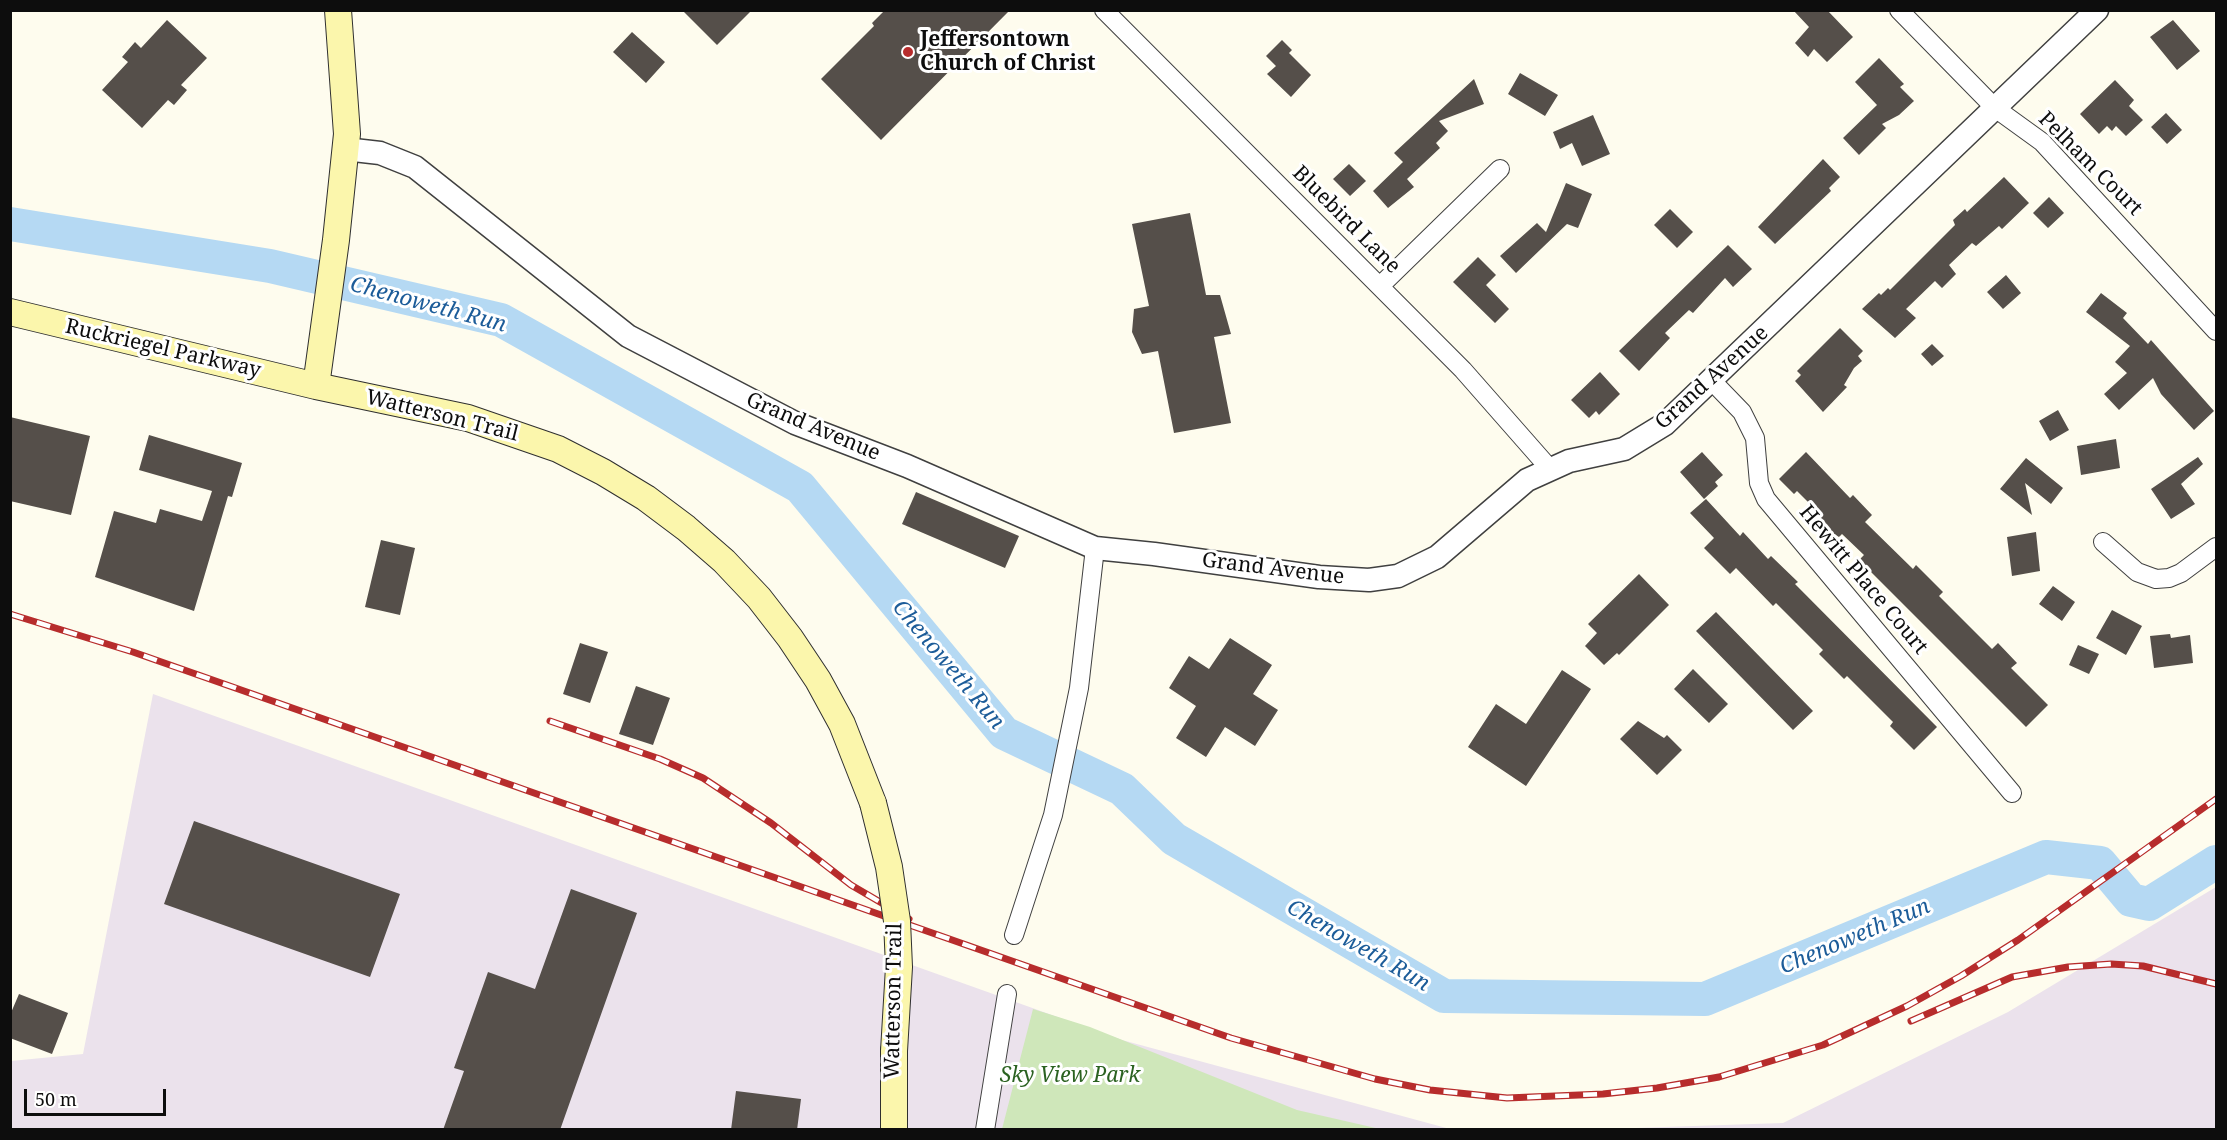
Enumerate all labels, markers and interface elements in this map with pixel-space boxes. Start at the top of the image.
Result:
place label: Jeffersontown Church of Christ [920,27,1096,77]
marker: Jeffersontown Church of Christ [901,45,915,59]
street label: Pelham Court [2033,107,2147,221]
street label: Bluebird Lane [1287,161,1405,279]
water label: Chenoweth Run [347,271,509,339]
street label: Ruckriegel Parkway [63,314,263,384]
street label: Grand Avenue [1650,321,1774,435]
street label: Watterson Trail [363,385,521,447]
street label: Grand Avenue [742,387,884,467]
street label: Hewitt Place Court [1793,500,1933,660]
street label: Grand Avenue [1200,548,1346,590]
water label: Chenoweth Run [886,595,1010,735]
water label: Chenoweth Run [1282,894,1434,998]
water label: Chenoweth Run [1776,894,1934,980]
street label: Watterson Trail [880,923,908,1079]
park label: Sky View Park [1000,1063,1140,1089]
scale bar [27,1077,170,1115]
text: 50 m [35,1087,77,1111]

